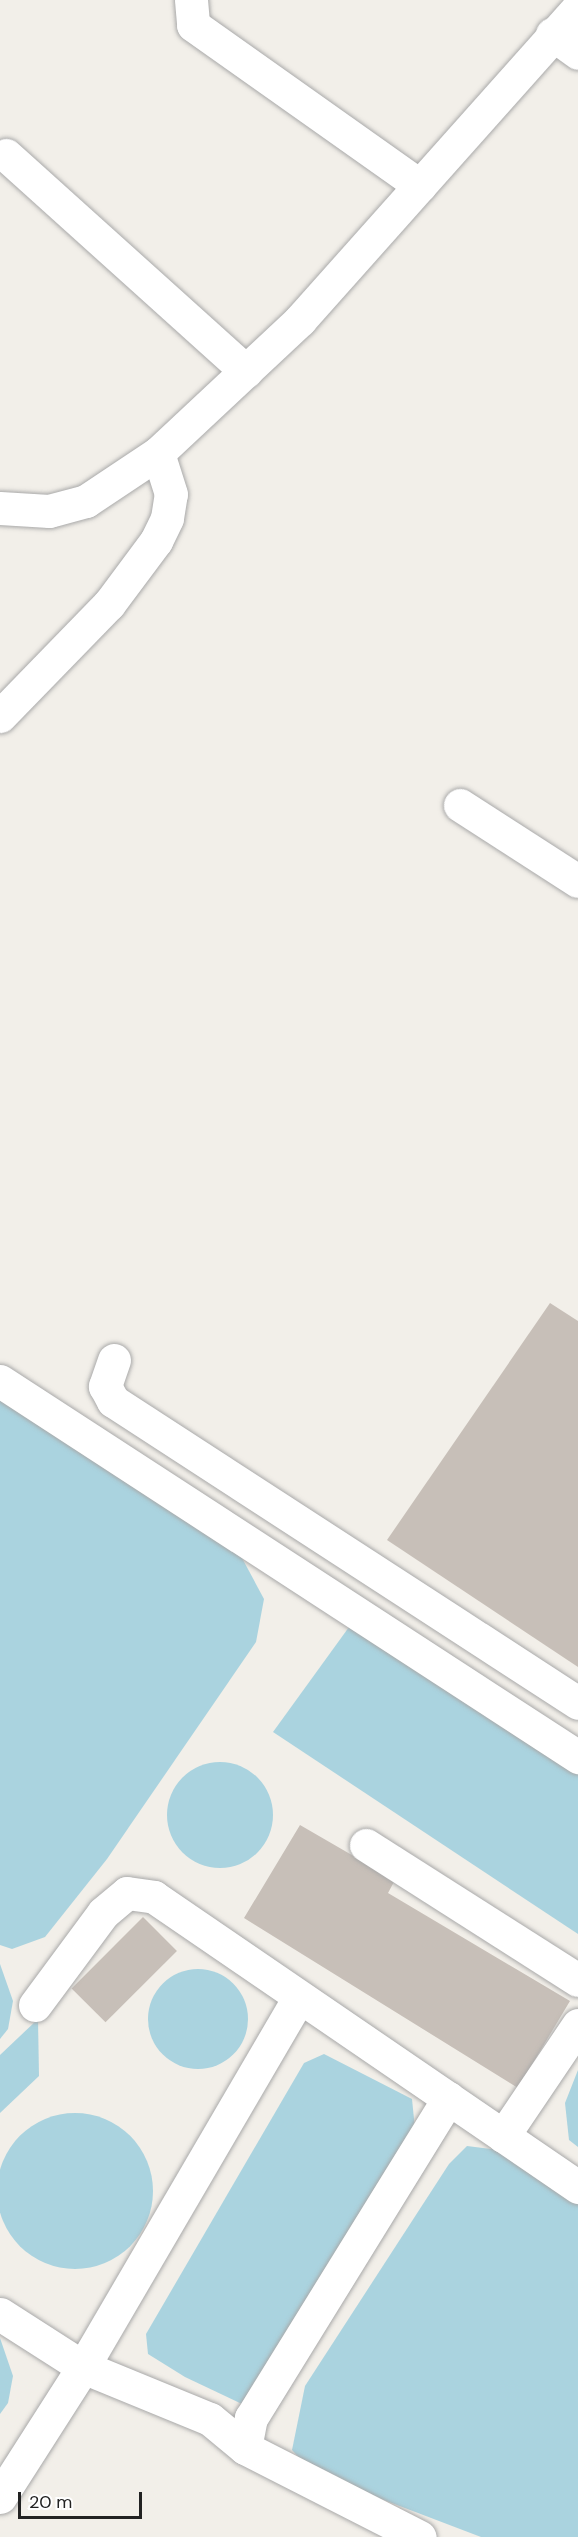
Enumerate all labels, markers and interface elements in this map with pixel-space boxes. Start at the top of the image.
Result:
scale bar [21,2480,146,2518]
text: 20 m [29,2490,72,2514]

